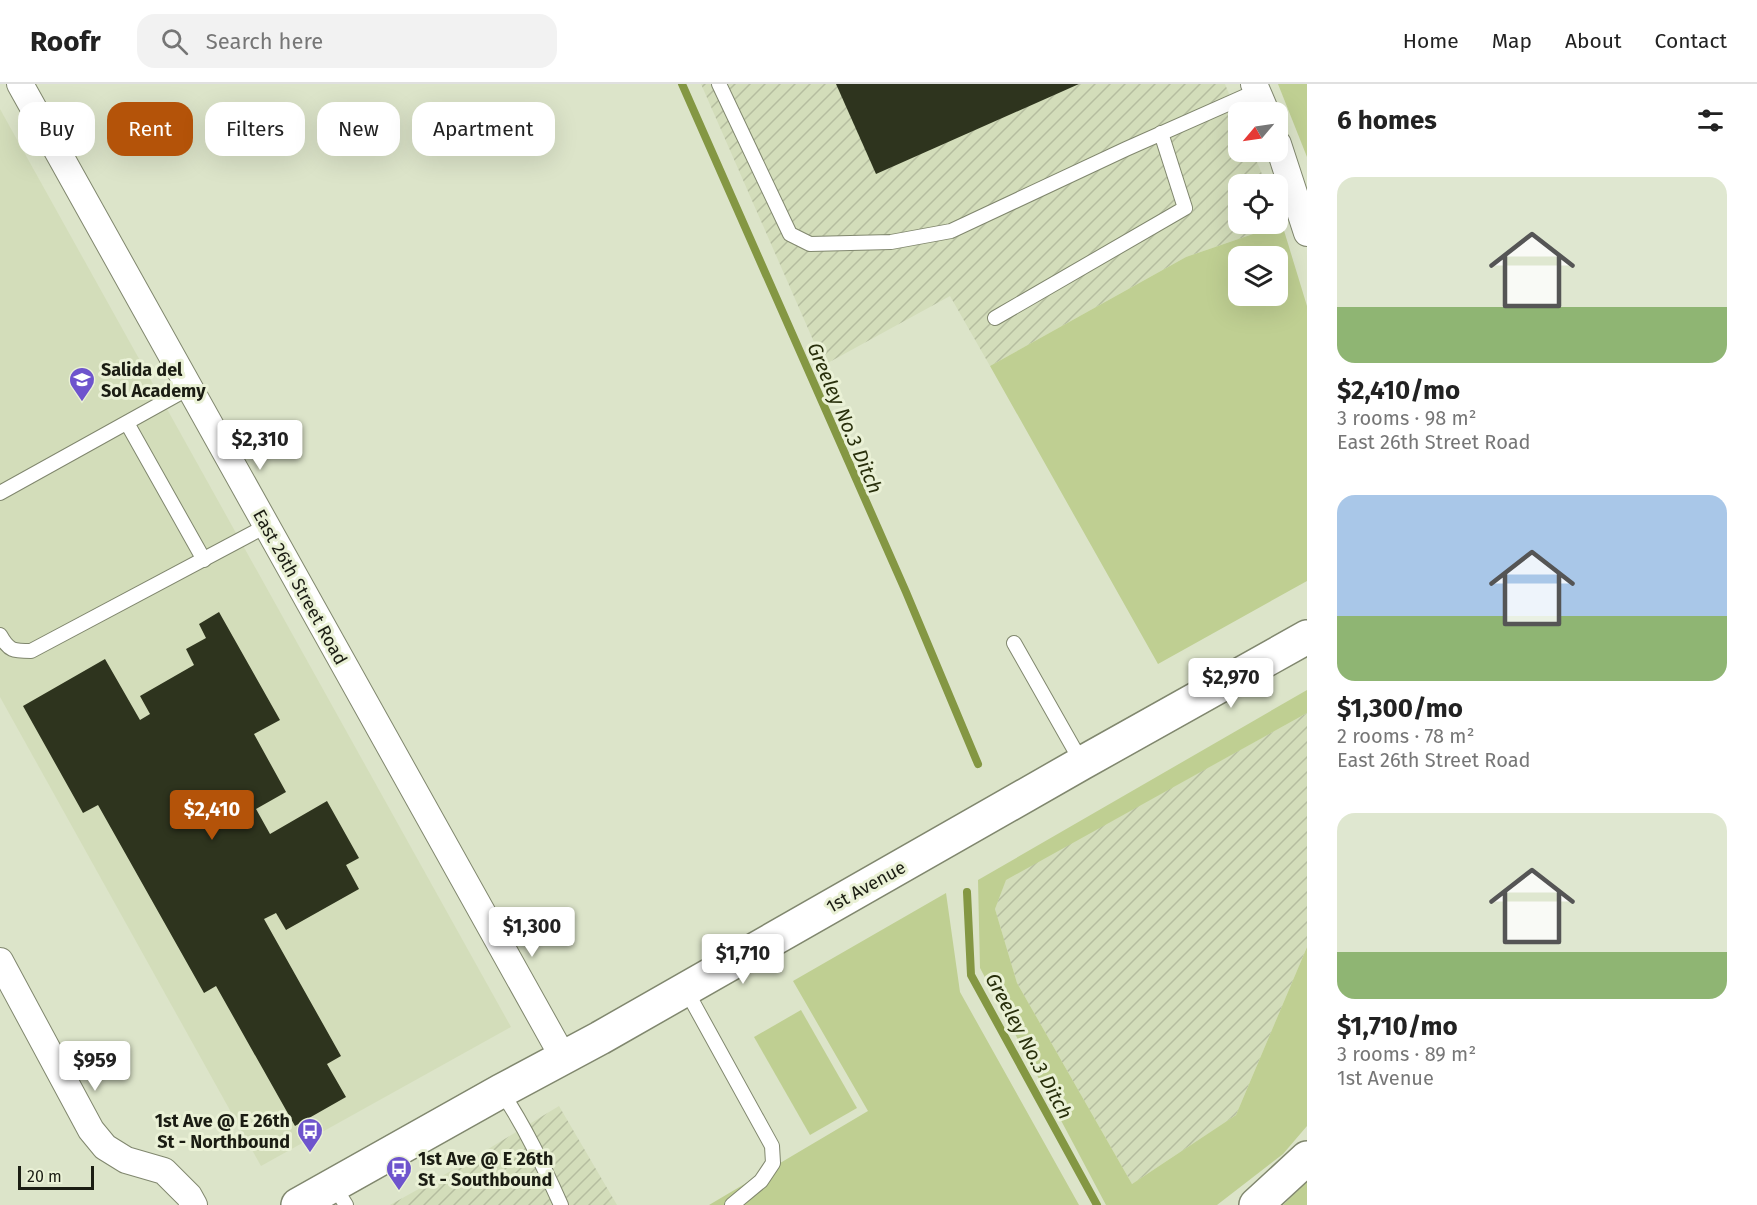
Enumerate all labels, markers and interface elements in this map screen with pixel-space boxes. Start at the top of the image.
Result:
search box [137,14,557,68]
text: Roofr [30,25,101,58]
icon: search [158,25,191,58]
text: Search here [206,28,323,55]
text: Home [1403,28,1459,54]
text: Map [1492,28,1532,54]
text: About [1565,28,1622,54]
text: Contact [1655,28,1727,54]
chip: Buy [18,102,95,156]
chip: Rent [107,102,193,156]
chip: Filters [205,102,305,156]
chip: New [317,102,400,156]
chip: Apartment [412,102,555,156]
north arrow [1228,102,1288,162]
map controls [1228,102,1288,306]
icon: filters [1694,104,1727,137]
text: 6 homes [1337,105,1437,136]
button: locate [1228,174,1288,234]
icon: home [1478,216,1586,324]
button: layers [1228,246,1288,306]
water label: Greeley No.3 Ditch [802,339,888,497]
place label: Salida del Sol Academy [101,359,206,402]
school or university icon: Salida del Sol Academy [67,365,97,403]
text: $2,410/mo [1337,375,1460,406]
text: 3 rooms · 98 m² [1337,406,1477,430]
pin: $2,310 [211,420,309,471]
text: $2,310 [231,427,289,451]
text: East 26th Street Road [1337,430,1530,454]
street label: East 26th Street Road [248,506,352,668]
icon: home [1478,534,1586,642]
pin: $2,970 [1182,658,1280,709]
text: $2,970 [1202,665,1260,689]
text: $1,300/mo [1337,693,1463,724]
text: 2 rooms · 78 m² [1337,724,1474,748]
text: East 26th Street Road [1337,748,1530,772]
pin: $2,410 [163,790,261,841]
text: $2,410 [184,797,240,821]
icon: home [1478,852,1586,960]
street label: 1st Avenue [823,856,909,918]
pin: $1,300 [483,907,581,958]
text: $1,300 [503,914,561,938]
pin: $1,710 [694,934,792,985]
text: $1,710 [716,941,770,965]
water label: Greeley No.3 Ditch [980,969,1078,1123]
text: $1,710/mo [1337,1011,1458,1042]
pin: $959 [59,1041,131,1092]
text: 3 rooms · 89 m² [1337,1042,1476,1066]
text: $959 [73,1048,117,1072]
text: 1st Avenue [1337,1066,1434,1090]
place label: 1st Ave @ E 26th St - Northbound [155,1110,290,1153]
bus stop icon: 1st Ave @ E 26th St - Northbound [295,1116,325,1154]
place label: 1st Ave @ E 26th St - Southbound [418,1148,553,1191]
bus stop icon: 1st Ave @ E 26th St - Southbound [384,1154,414,1192]
scale bar [18,1163,94,1190]
text: 20 m [27,1167,62,1186]

